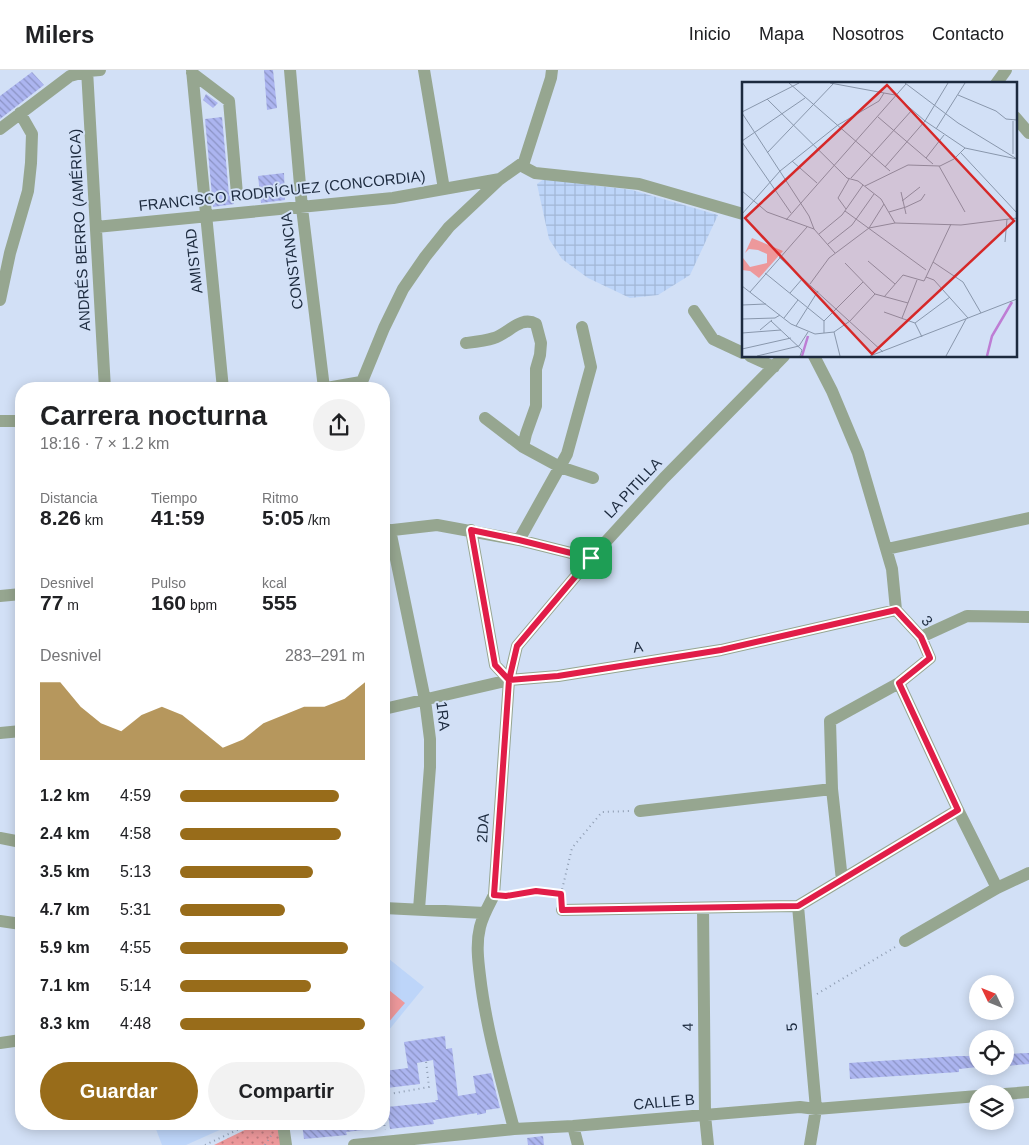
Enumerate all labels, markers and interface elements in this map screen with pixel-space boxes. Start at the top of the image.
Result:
text: Milers [25,21,94,48]
text: Inicio [689,24,731,44]
text: Mapa [759,24,804,44]
text: Nosotros [832,24,904,44]
text: Contacto [932,24,1004,44]
inset map [742,82,1016,358]
street label: ANDRÉS BERRO (AMÉRICA) [66,128,93,332]
street label: FRANCISCO RODRÍGUEZ (CONCORDIA) [138,167,426,214]
street label: CONSTANCIA [277,212,306,310]
street label: AMISTAD [182,227,205,295]
button: share [313,399,365,451]
text: Carrera nocturna [40,400,267,431]
text: 18:16 · 7 × 1.2 km [40,435,169,452]
street label: LA PITILLA [601,454,665,521]
text: Distancia [40,490,98,506]
text: Tiempo [151,490,197,506]
text: Ritmo [262,490,299,506]
text: 8.26 [40,506,81,529]
text: 41:59 [151,506,205,529]
text: 5:05 [262,506,304,529]
text: km [81,512,103,528]
text: /km [304,512,330,528]
pin [570,537,612,579]
icon: arrive [577,544,605,572]
text: Desnivel [40,575,94,591]
text: Pulso [151,575,186,591]
text: kcal [262,575,287,591]
text: 77 [40,591,63,614]
text: 160 [151,591,186,614]
text: 555 [262,591,297,614]
text: m [63,597,79,613]
text: bpm [186,597,217,613]
street label: 3 [918,612,937,629]
street label: A [632,637,644,656]
text: Desnivel [40,647,101,664]
text: 283–291 m [285,647,365,664]
street label: 1RA [433,700,454,731]
text: 1.2 km [40,787,90,804]
text: 4:59 [120,787,151,804]
street label: 2DA [473,813,492,843]
text: 2.4 km [40,825,90,842]
text: 4:58 [120,825,151,842]
text: 3.5 km [40,863,90,880]
text: 5:13 [120,863,151,880]
text: 4.7 km [40,901,90,918]
text: 5:31 [120,901,151,918]
text: 5.9 km [40,939,90,956]
text: 4:55 [120,939,151,956]
north arrow [969,975,1014,1020]
map controls [969,975,1014,1130]
text: 7.1 km [40,977,90,994]
text: 5:14 [120,977,151,994]
text: 8.3 km [40,1015,90,1032]
text: 4:48 [120,1015,151,1032]
street label: 5 [783,1022,800,1032]
street label: 4 [679,1023,696,1031]
button: locate [969,1030,1014,1075]
button: Guardar [40,1062,198,1120]
button: Compartir [208,1062,365,1120]
button: layers [969,1085,1014,1130]
street label: CALLE B [632,1090,695,1113]

